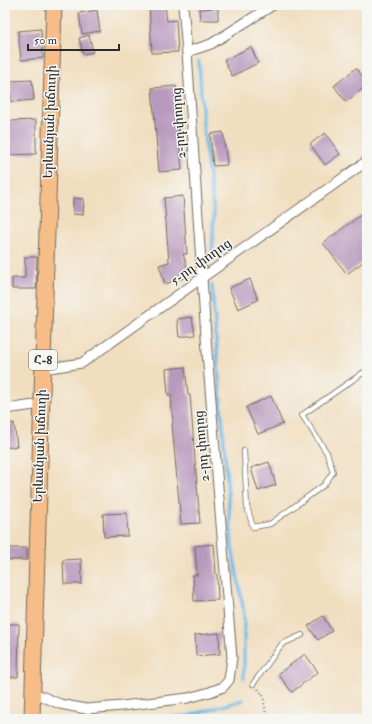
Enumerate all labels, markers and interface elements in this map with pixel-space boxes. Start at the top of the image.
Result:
scale bar [28,26,119,52]
text: 50 m [34,33,58,48]
street label: Երևանյան խճուղի [40,64,60,179]
street label: 2-րդ փողոց [169,87,189,159]
street label: 5-րդ փողոց [168,235,234,289]
road number: Հ-8 [29,350,57,370]
street label: Երևանյան խճուղի [30,388,50,503]
street label: 2-րդ փողոց [191,410,213,482]

